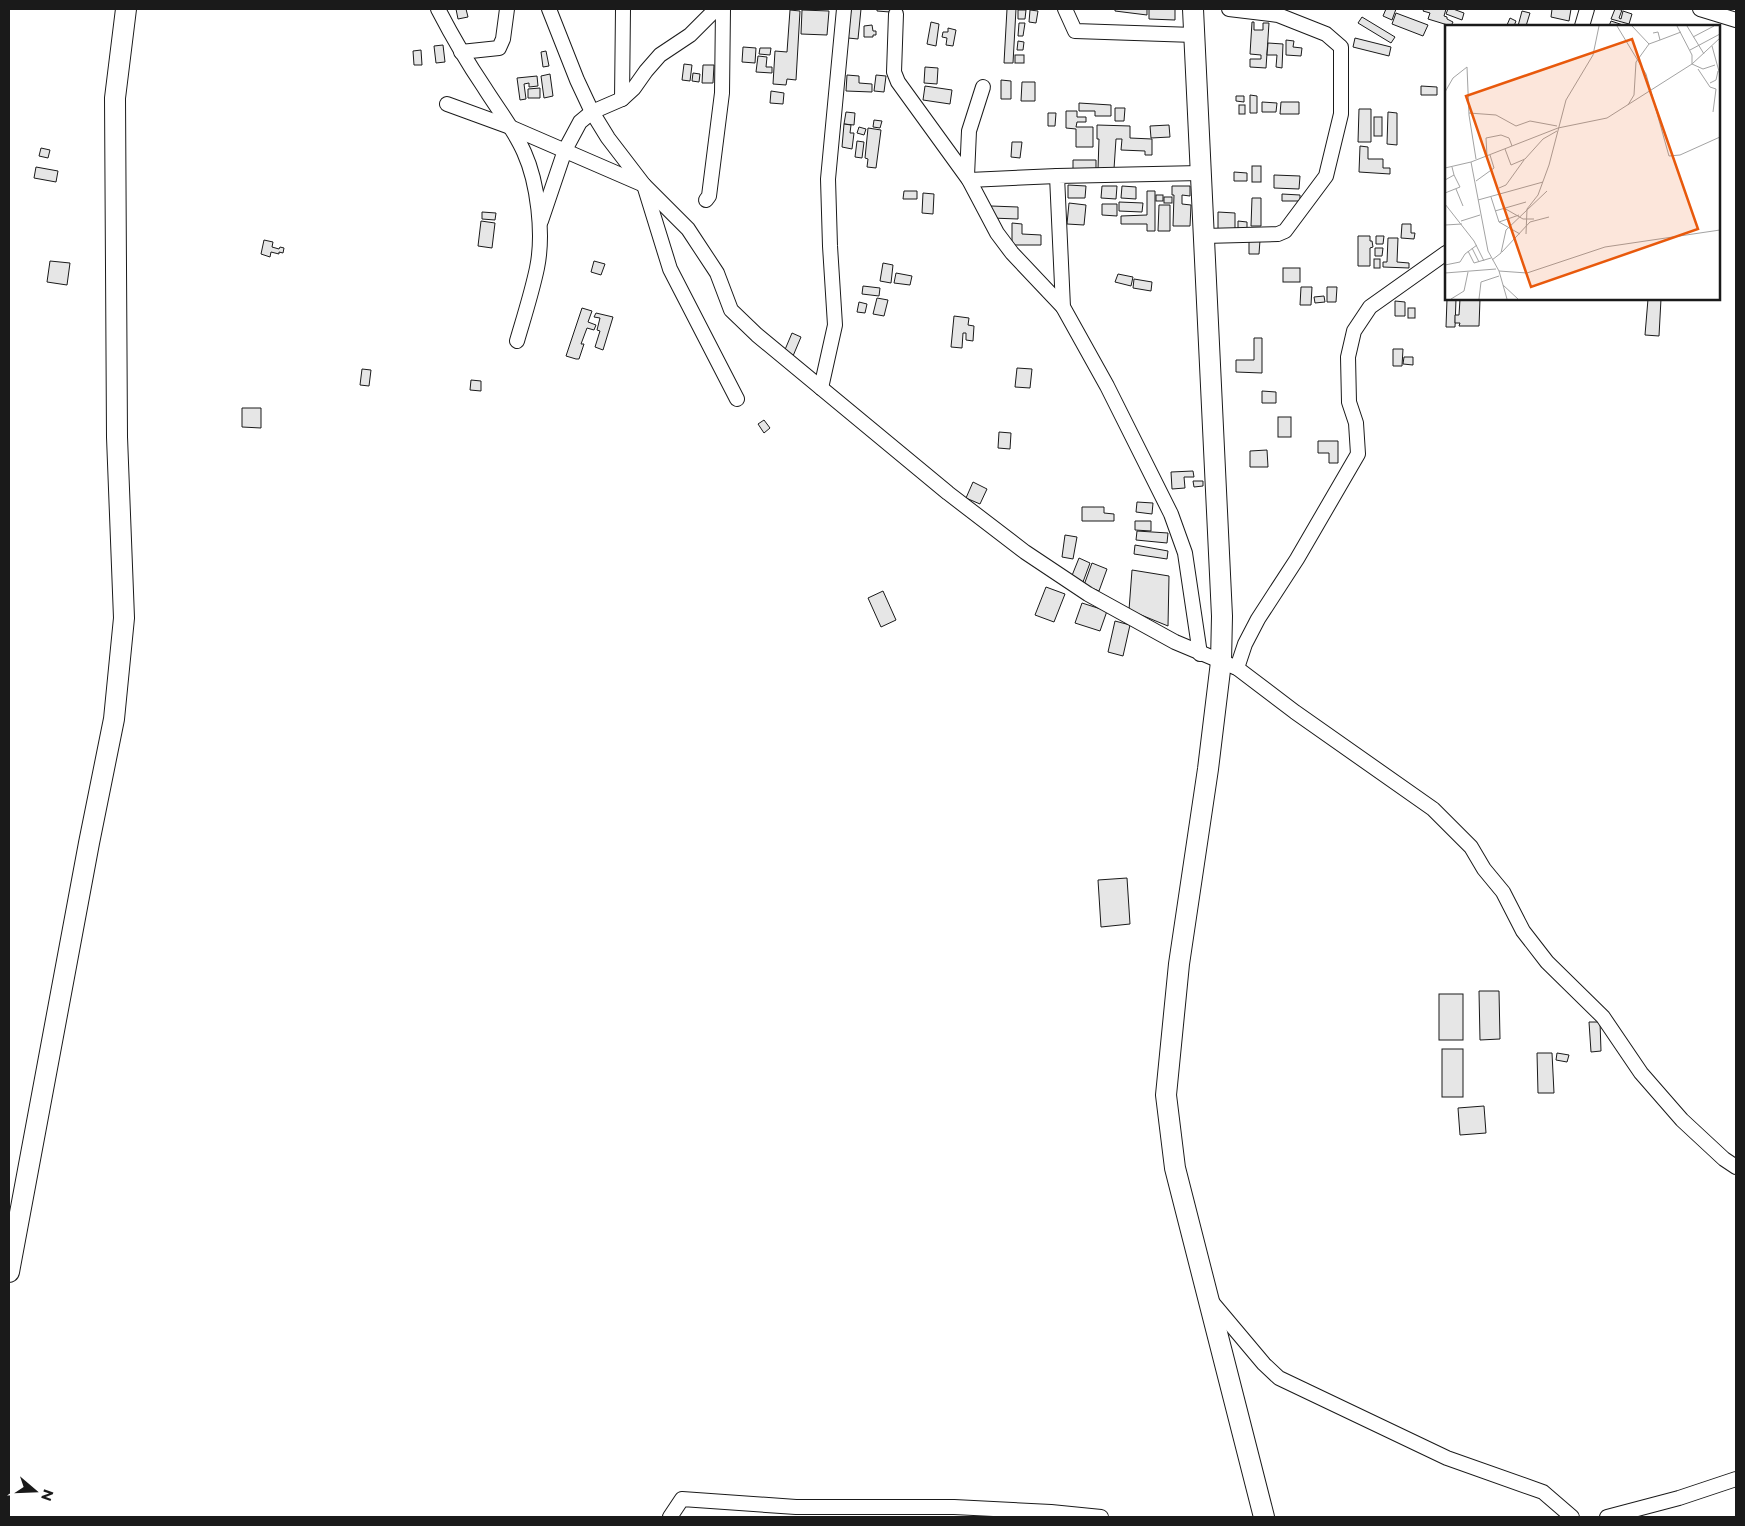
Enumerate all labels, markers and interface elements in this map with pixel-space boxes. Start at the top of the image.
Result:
inset map [1445,25,1720,300]
north arrow [10,1466,60,1516]
text: N [37,1487,58,1504]

